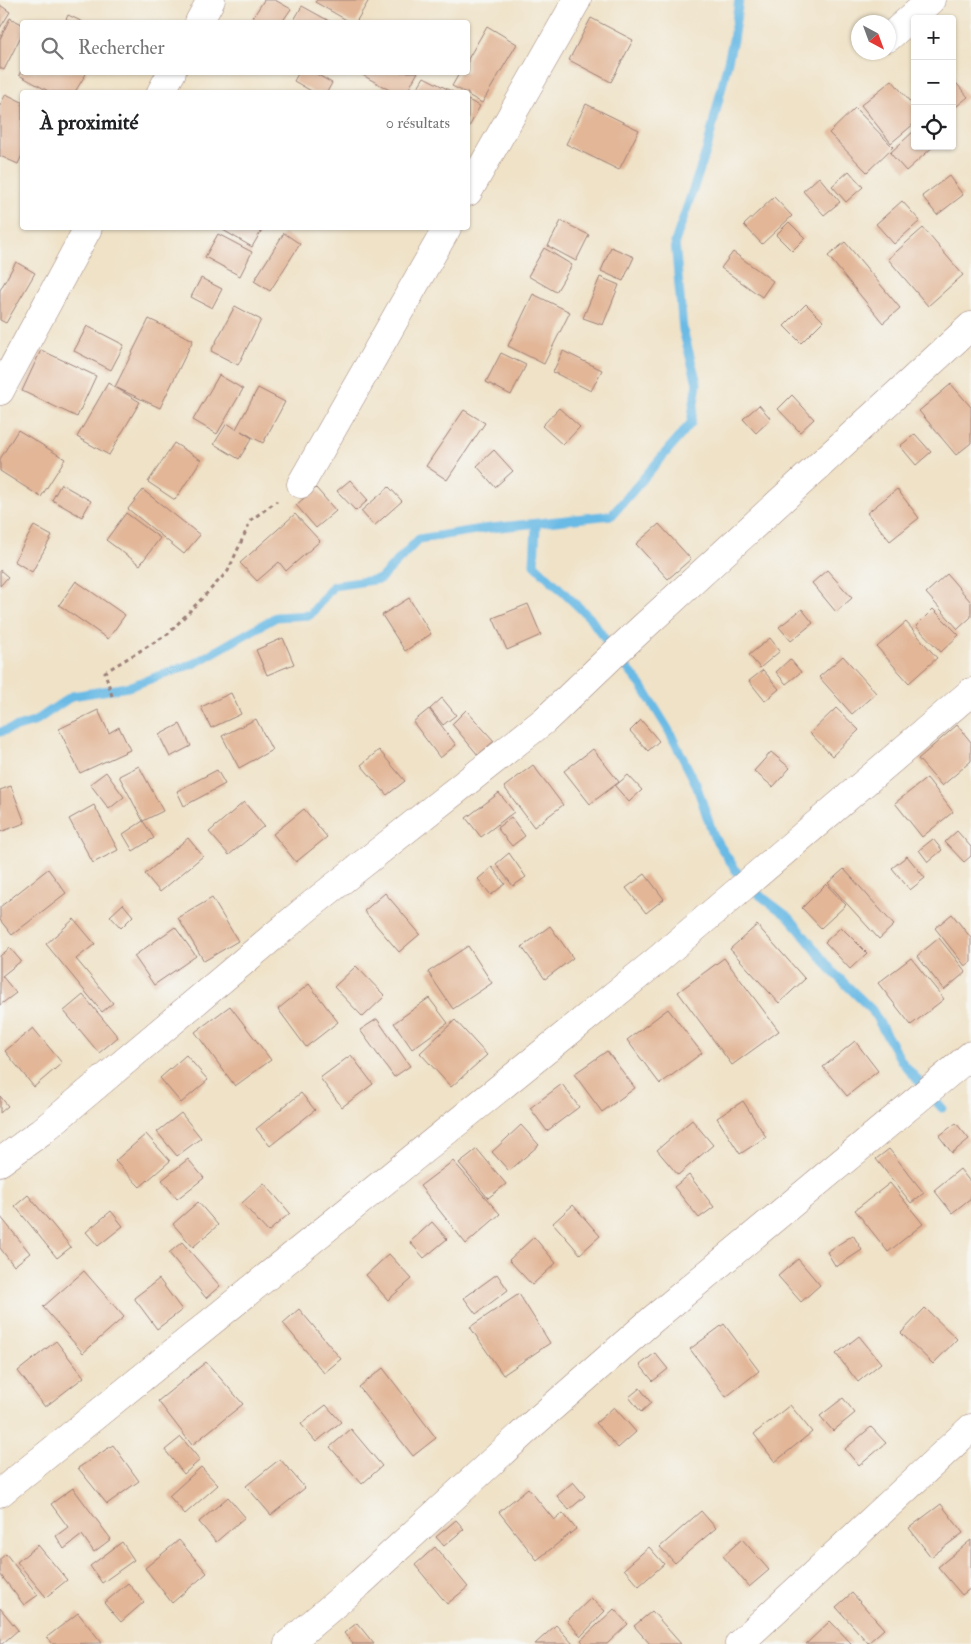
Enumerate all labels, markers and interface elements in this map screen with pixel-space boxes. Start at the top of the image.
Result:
north arrow [851,15,896,60]
map controls [911,15,956,150]
button: + [911,15,956,60]
search box [20,20,470,75]
icon: search [38,34,66,62]
text: Rechercher [78,36,165,60]
button: − [911,60,956,105]
button: locate [911,105,956,150]
text: À proximité [40,109,138,136]
text: 0 résultats [386,113,450,133]

